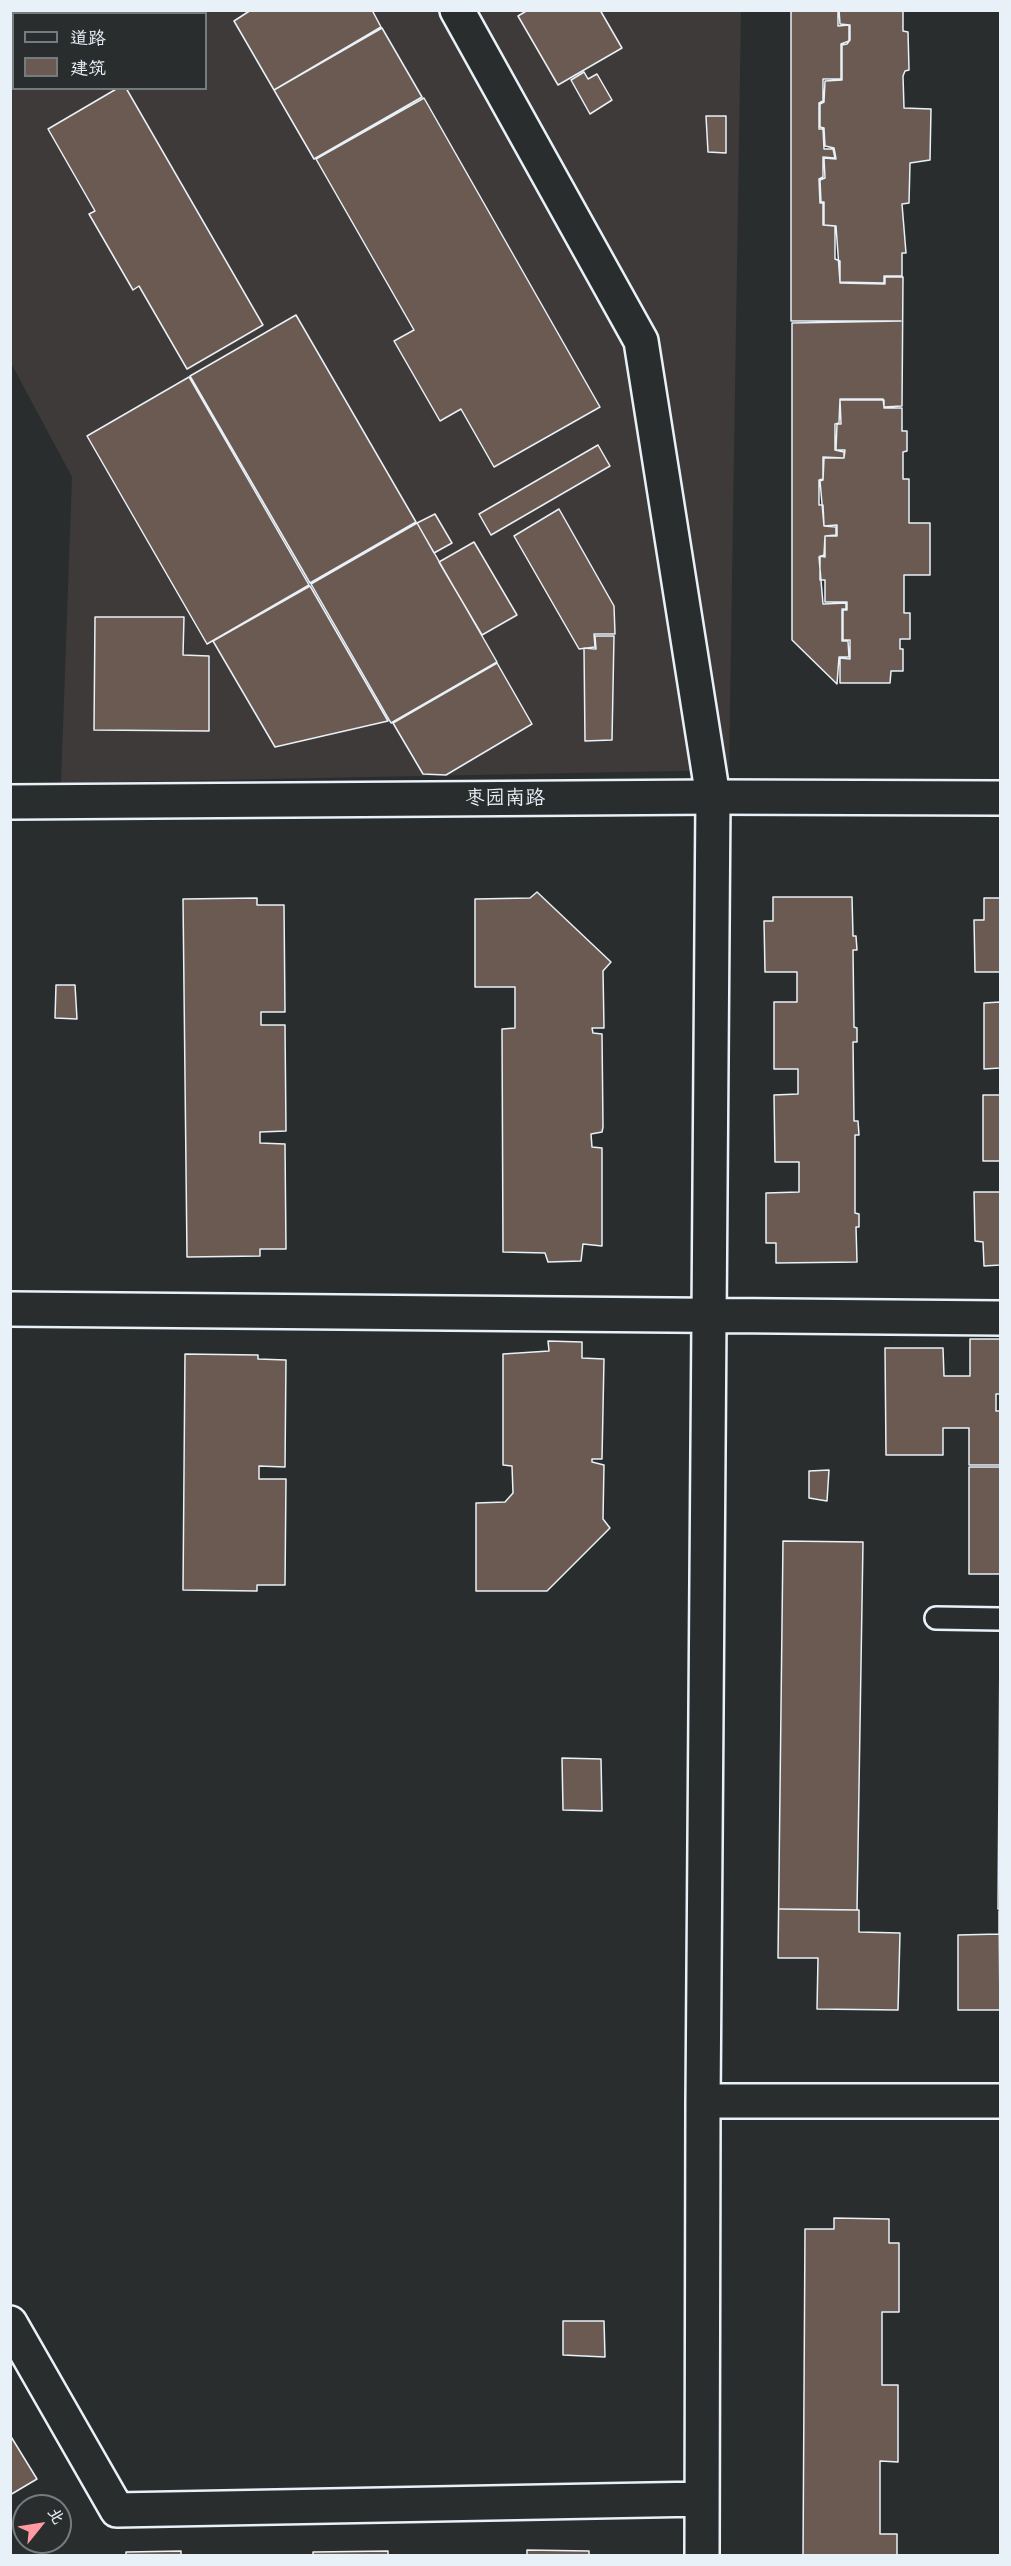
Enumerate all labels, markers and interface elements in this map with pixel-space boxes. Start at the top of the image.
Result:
legend [12,12,207,90]
text: 道路 [70,27,106,49]
text: 建筑 [70,57,106,79]
street label: 枣园南路 [465,787,545,811]
north arrow [12,2494,72,2554]
text: 北 [44,2504,69,2527]

